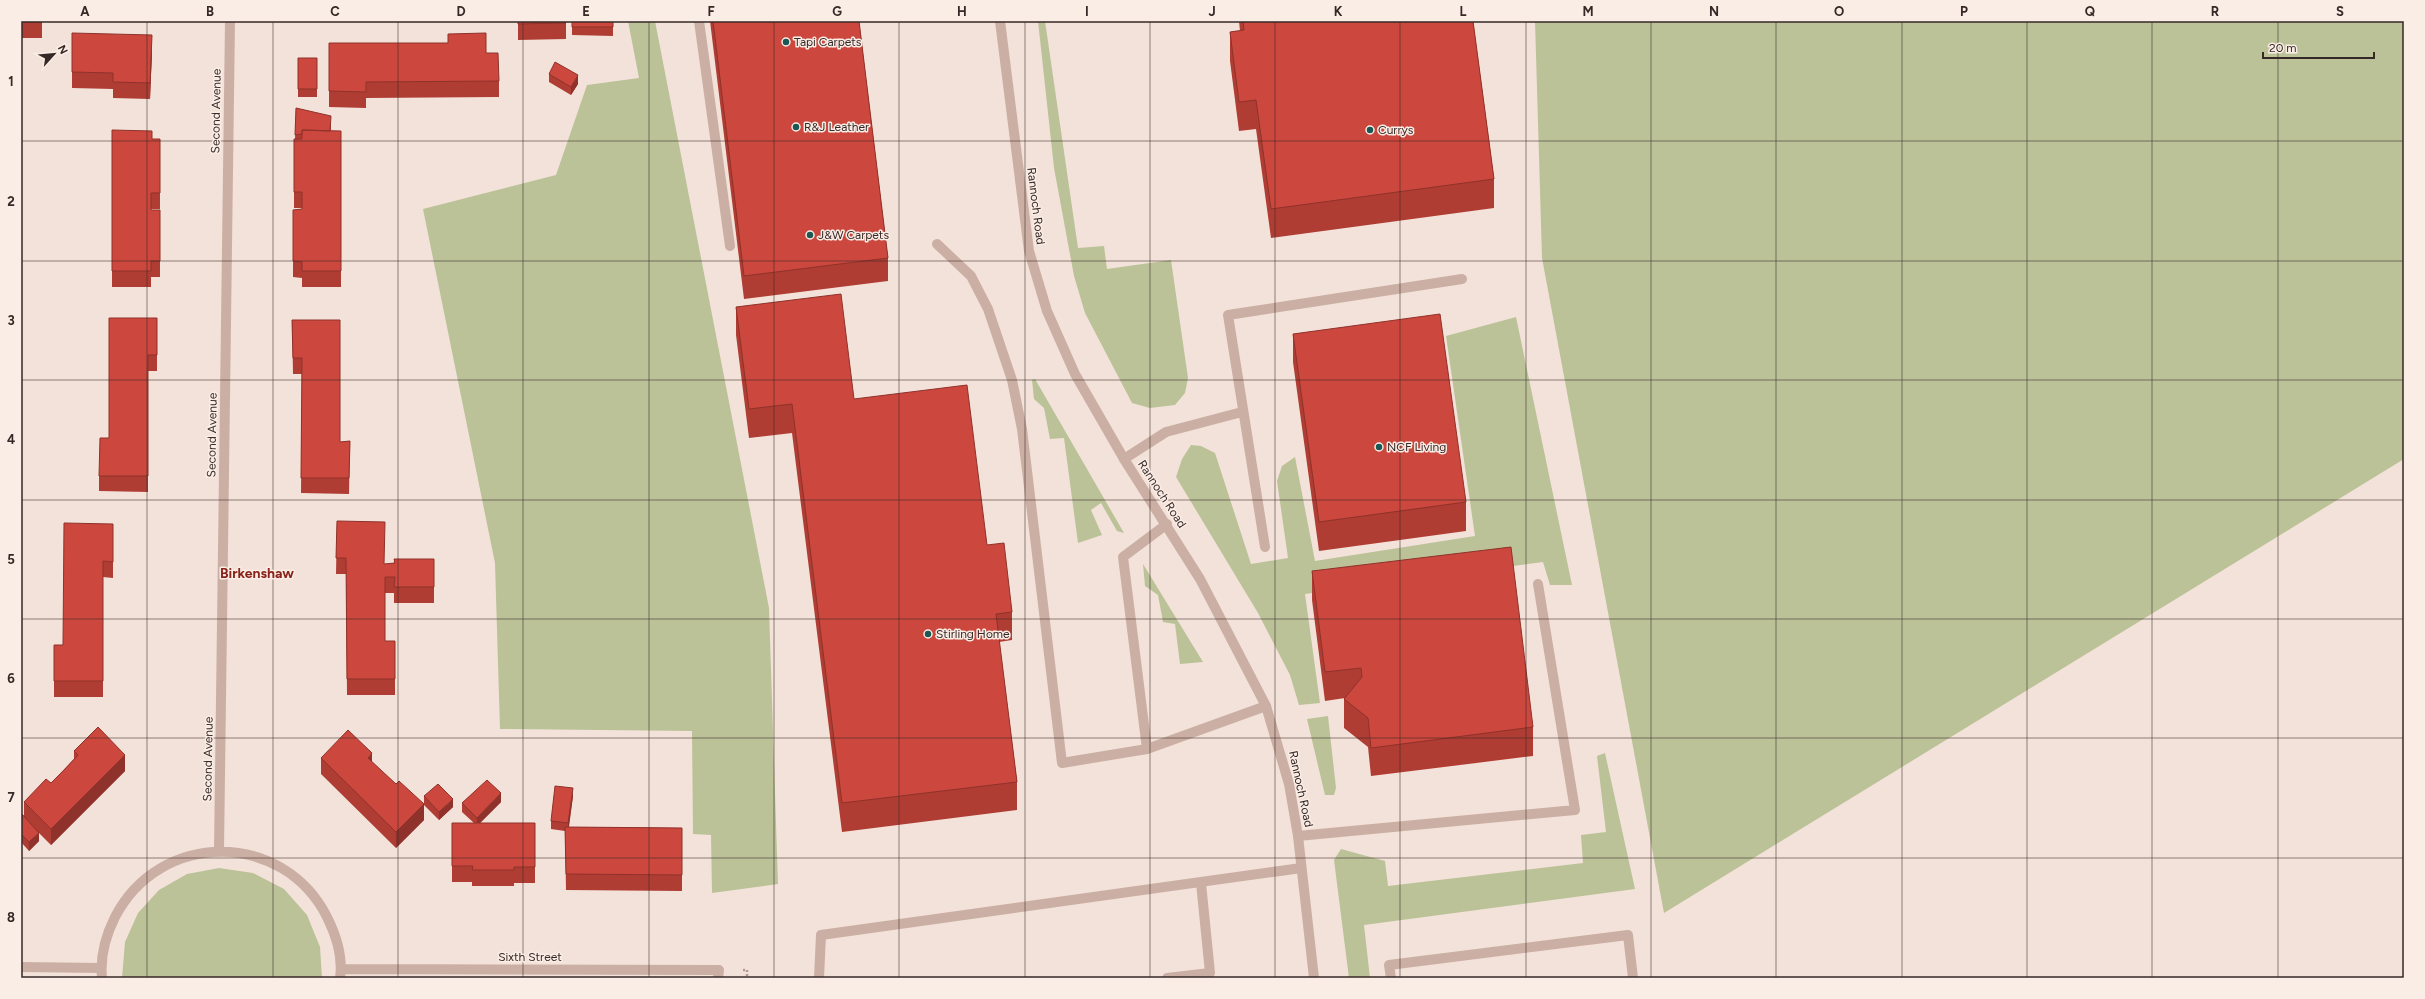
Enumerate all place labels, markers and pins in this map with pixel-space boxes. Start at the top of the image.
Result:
place label: Tapi Carpets [794,35,862,49]
marker: Tapi Carpets [781,37,791,47]
place label: R&J Leather [804,120,869,134]
marker: R&J Leather [791,122,801,132]
place label: Currys [1378,123,1414,137]
marker: Currys [1365,125,1375,135]
place label: J&W Carpets [818,228,889,242]
marker: J&W Carpets [805,230,815,240]
place label: NCF Living [1387,440,1446,454]
marker: NCF Living [1374,442,1384,452]
place label: Stirling Home [936,627,1010,641]
marker: Stirling Home [923,629,933,639]

